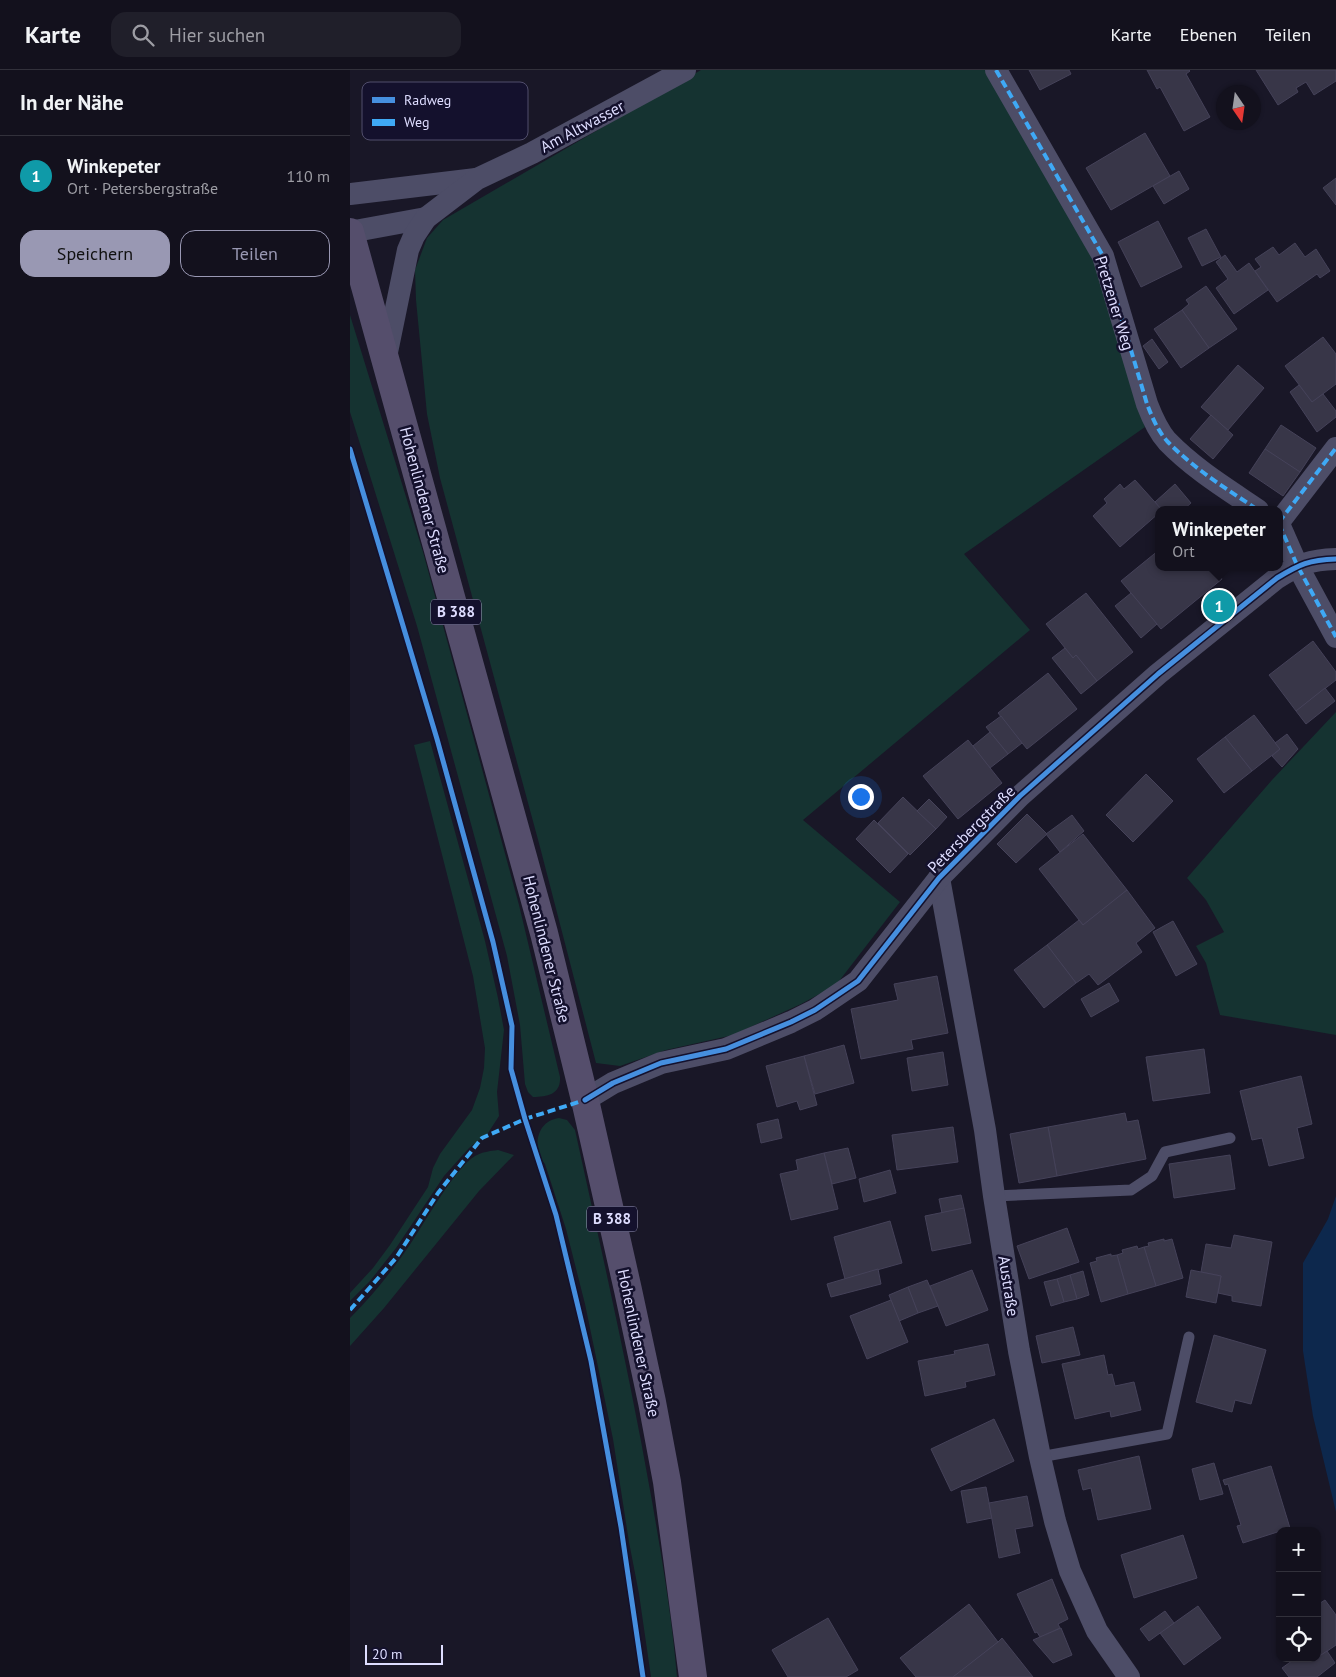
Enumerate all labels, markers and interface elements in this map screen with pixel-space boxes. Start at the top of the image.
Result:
search box [111,12,461,57]
text: Karte [25,19,81,50]
icon: search [129,21,157,49]
text: Hier suchen [169,23,265,47]
text: Karte [1111,23,1152,46]
text: Ebenen [1180,23,1237,46]
text: Teilen [1265,23,1311,46]
legend [362,82,528,140]
north arrow [1216,85,1261,130]
text: In der Nähe [20,89,124,116]
text: Radweg [404,91,451,109]
street label: Am Altwasser [537,95,628,156]
text: Weg [404,113,429,131]
text: Winkepeter [67,154,160,178]
text: 1 [31,166,41,186]
text: 110 m [287,166,330,186]
text: Ort · Petersbergstraße [67,178,218,198]
button: Speichern [20,230,170,277]
button: Teilen [180,230,330,277]
street label: Pretzener Weg [1091,253,1139,353]
street label: Hohenlindener Straße [396,425,454,575]
popup [1155,506,1283,571]
text: Winkepeter [1172,517,1266,541]
text: Ort [1172,541,1195,561]
pin: 1 [1203,587,1235,625]
road number: B 388 [431,600,481,624]
street label: Petersbergstraße [923,781,1019,877]
your location [848,784,874,810]
street label: Hohenlindener Straße [519,873,575,1025]
road number: B 388 [587,1206,637,1232]
street label: Austraße [994,1254,1024,1318]
street label: Hohenlindener Straße [614,1267,664,1419]
map controls [1276,1527,1321,1662]
button: + [1276,1527,1321,1572]
button: − [1276,1572,1321,1617]
button: locate [1276,1617,1321,1662]
scale bar [365,1642,442,1665]
text: 20 m [372,1645,402,1663]

